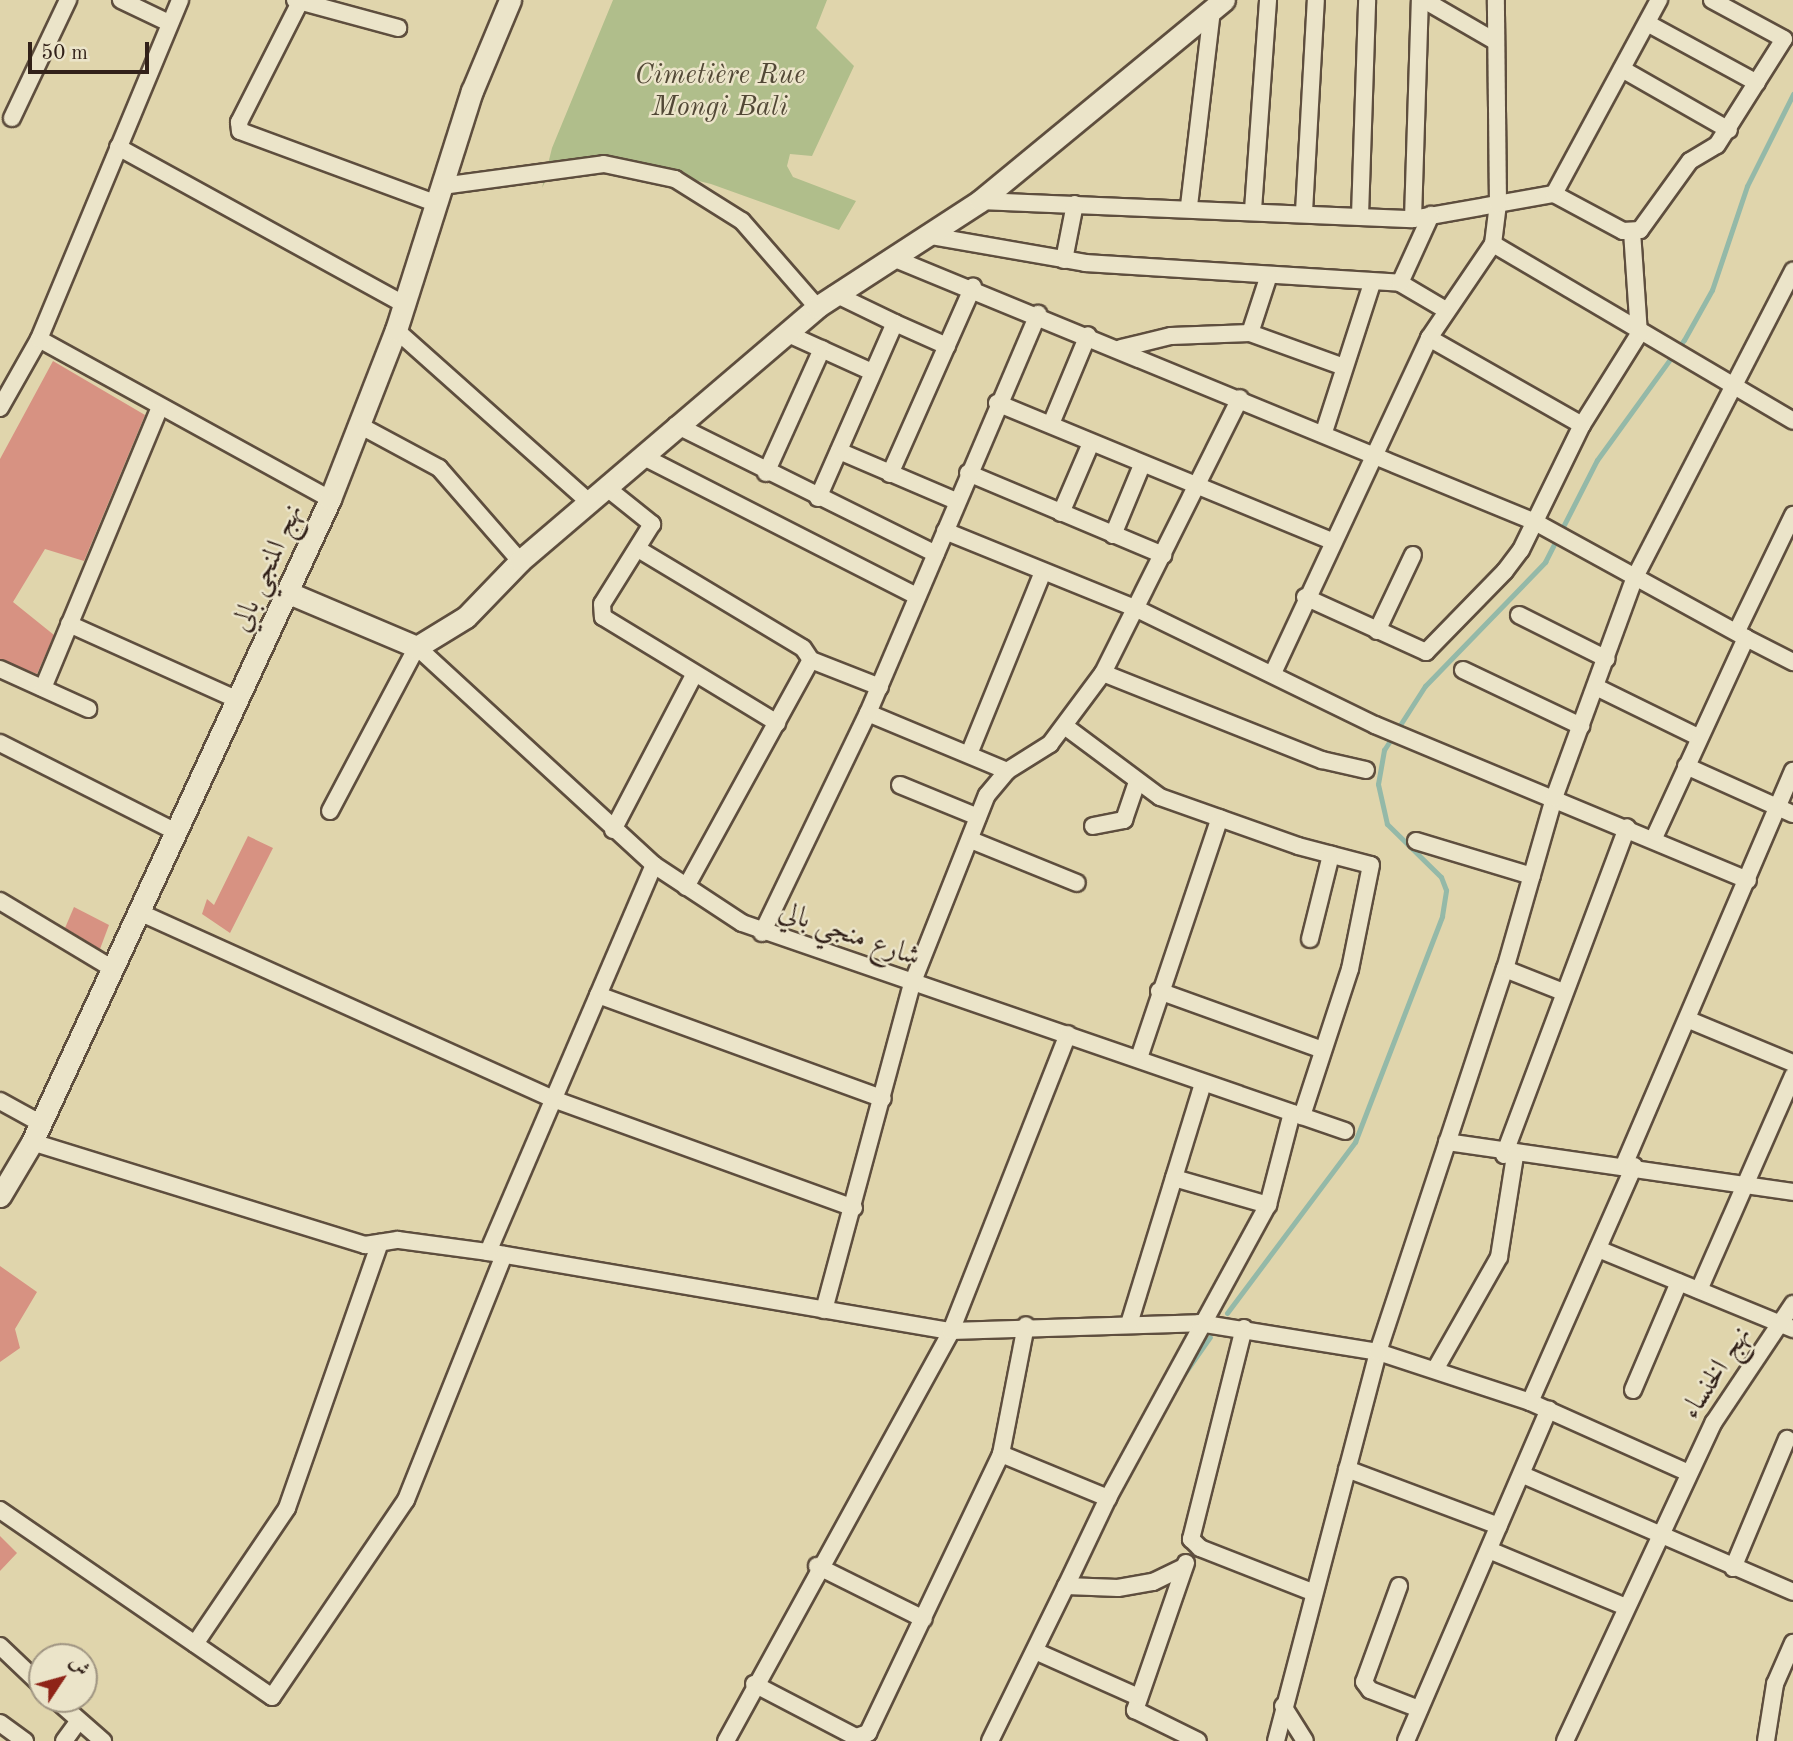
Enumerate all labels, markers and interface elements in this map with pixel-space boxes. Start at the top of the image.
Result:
scale bar [32,28,152,72]
text: 50 m [41,43,88,64]
park label: Cimetière Rue Mongi Bali [635,59,805,125]
street label: نهج المنجي بالي [225,499,311,637]
street label: شارع منجي بالي [774,895,924,975]
street label: نهج الخنساء [1675,1320,1759,1426]
north arrow [28,1643,98,1713]
text: ش [66,1653,92,1680]

